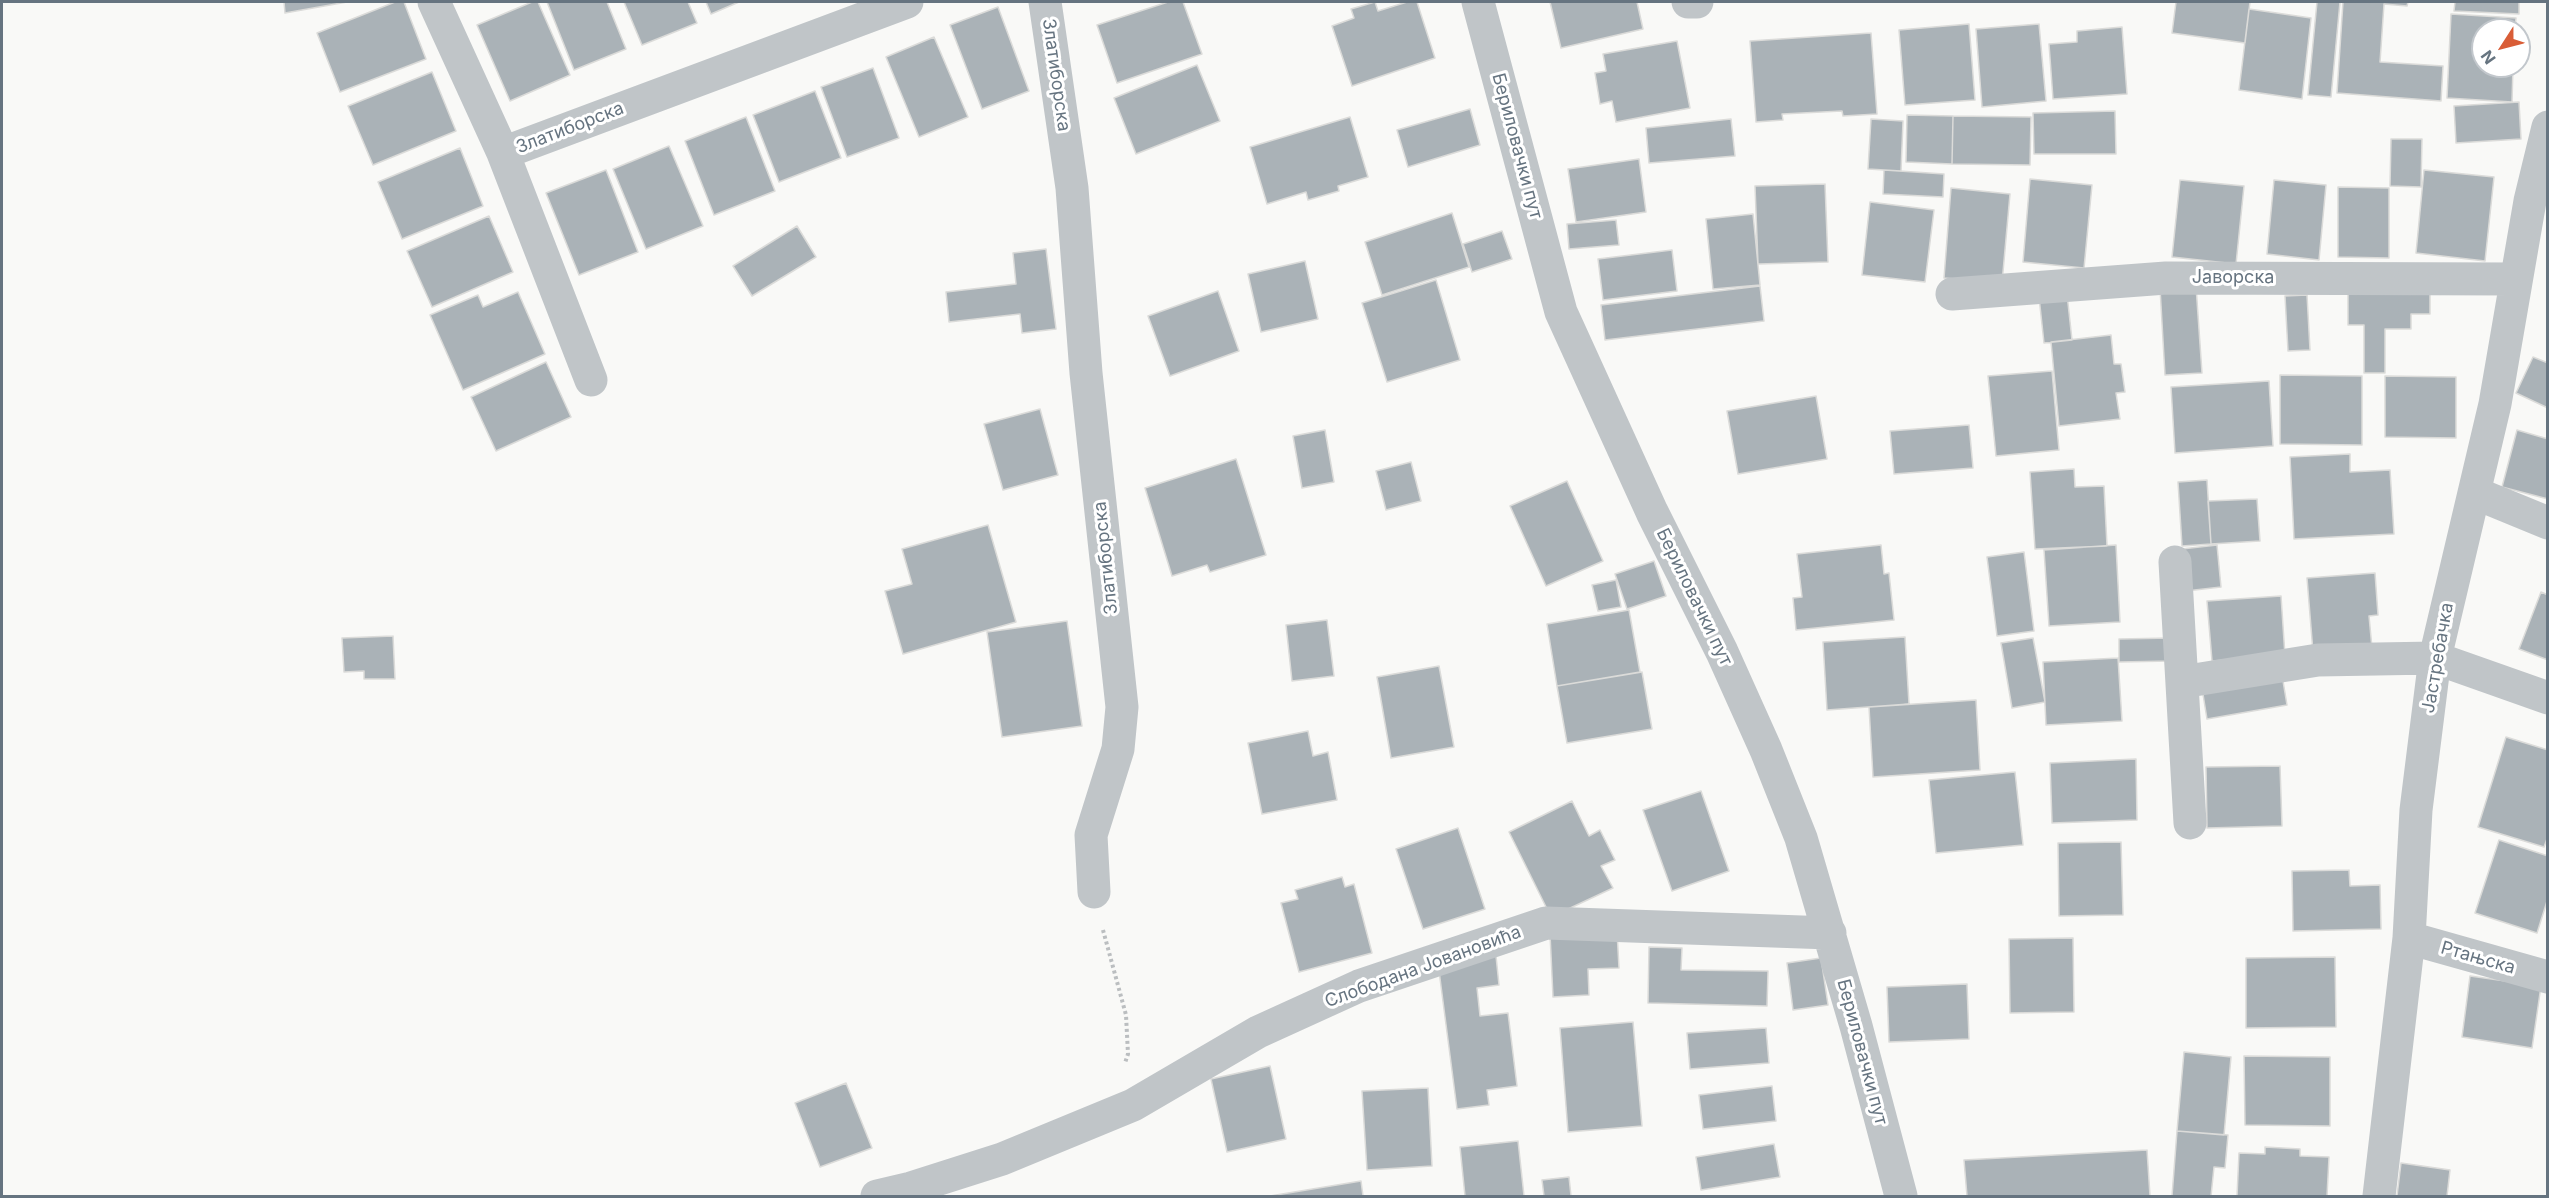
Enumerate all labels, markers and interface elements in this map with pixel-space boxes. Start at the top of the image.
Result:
street label: Златиборска [1037,17,1075,133]
north arrow [2471,18,2531,78]
text: N [2476,47,2500,68]
street label: Бериловачки пут [1487,71,1547,221]
street label: Златиборска [513,98,627,158]
street label: Јаворска [2192,267,2274,289]
street label: Златиборска [1089,500,1123,616]
street label: Бериловачки пут [1651,525,1737,669]
street label: Јастребачка [2418,601,2458,715]
street label: Слободана Јовановића [1322,921,1524,1013]
street label: Ртањска [2438,937,2518,979]
street label: Бериловачки пут [1832,977,1892,1127]

